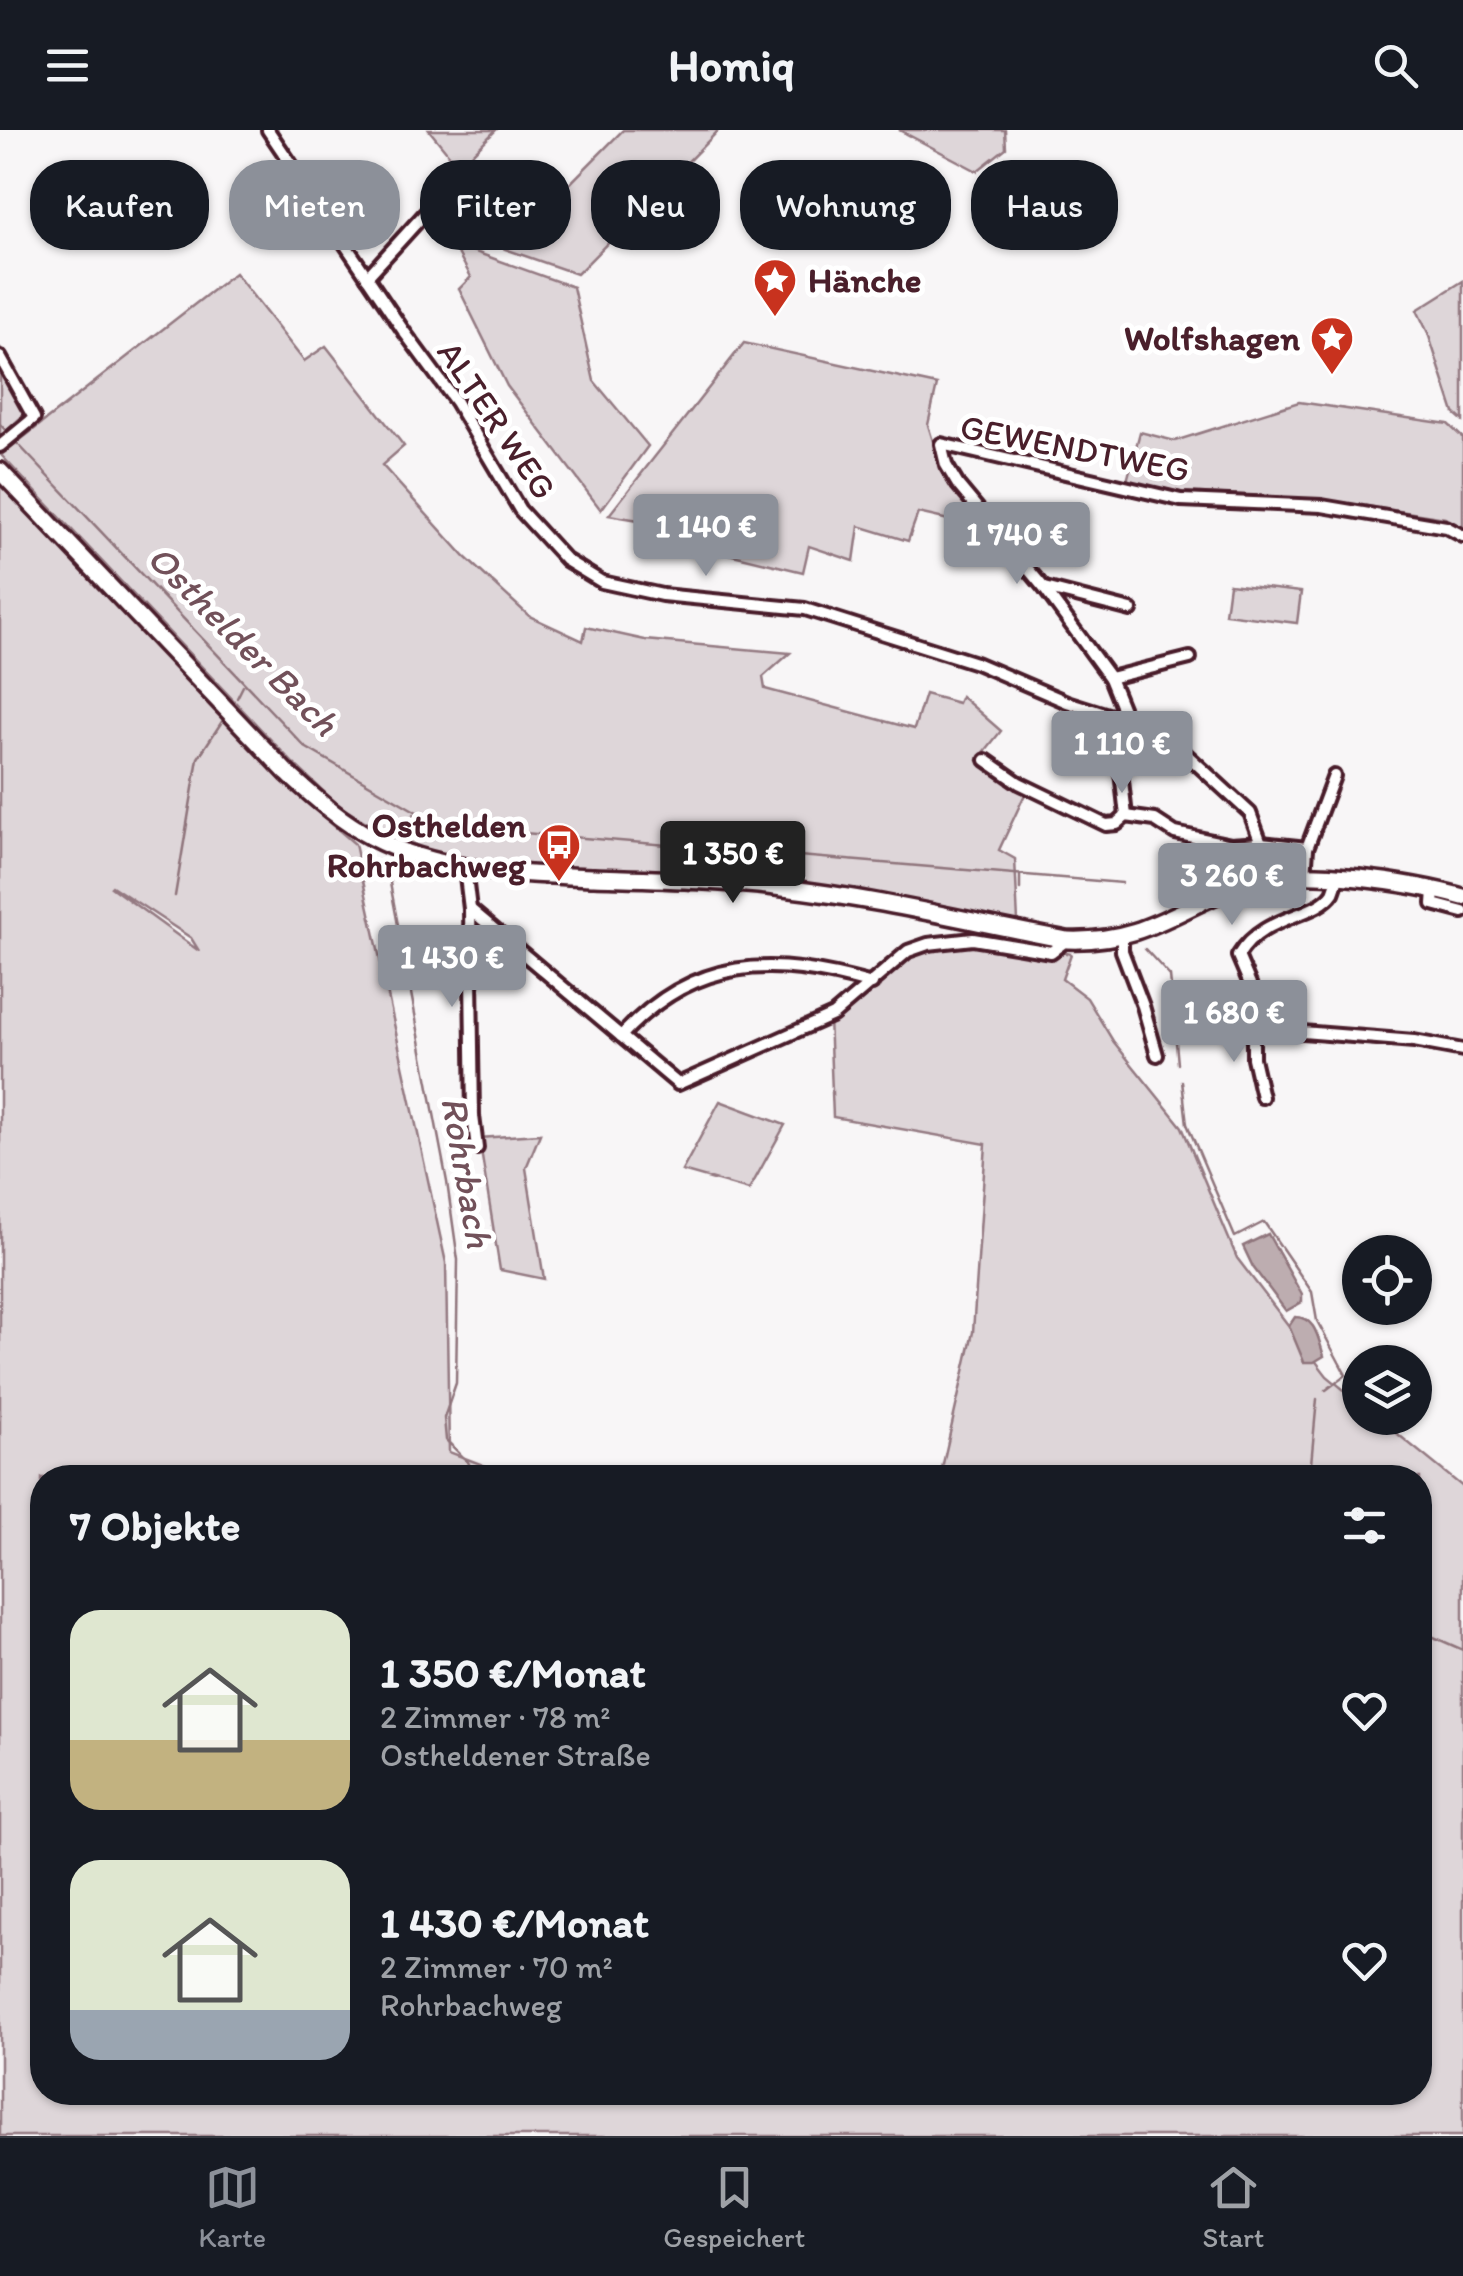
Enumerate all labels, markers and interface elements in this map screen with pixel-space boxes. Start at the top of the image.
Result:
icon: menu [40,38,95,93]
text: Homiq [668,38,795,92]
icon: search [1368,38,1423,93]
chip: Kaufen [30,160,209,250]
chip: Mieten [229,160,400,250]
chip: Filter [420,160,571,250]
chip: Neu [591,160,720,250]
chip: Wohnung [740,160,951,250]
chip: Haus [971,160,1118,250]
place icon: Hänche [752,257,798,318]
place label: Hänche [808,259,921,301]
place icon: Wolfshagen [1309,315,1355,376]
place label: Wolfshagen [1124,317,1300,359]
street label: ALTER WEG [429,333,565,507]
street label: GEWENDTWEG [957,405,1193,491]
pin: 1 140 € [614,494,798,579]
pin: 1 740 € [925,502,1109,587]
text: 1 140 € [655,507,757,545]
text: 1 740 € [966,515,1068,553]
water label: Osthelder Bach [138,535,349,746]
pin: 1 110 € [1030,711,1214,796]
text: 1 110 € [1074,724,1170,762]
place label: Osthelden Rohrbachweg [327,804,527,886]
pin: 1 350 € [641,821,825,906]
bus stop icon: Osthelden Rohrbachweg [536,822,582,883]
text: 1 350 € [682,834,784,872]
pin: 3 260 € [1140,843,1324,928]
text: 3 260 € [1180,856,1284,894]
pin: 1 430 € [360,925,544,1010]
text: 1 430 € [400,938,504,976]
pin: 1 680 € [1142,980,1326,1065]
text: 1 680 € [1183,993,1285,1031]
water label: Rohrbach [431,1093,503,1252]
map controls [1342,1235,1432,1435]
button: locate [1342,1235,1432,1325]
button: layers [1342,1345,1432,1435]
icon: filters [1337,1498,1392,1553]
text: 7 Objekte [70,1500,240,1551]
text: 1 350 €/Monat [380,1647,645,1698]
icon: home [150,1650,270,1770]
icon: heart [1337,1683,1392,1738]
text: 2 Zimmer · 78 m² [380,1698,611,1736]
text: Ostheldener Straße [380,1736,651,1774]
text: 1 430 €/Monat [380,1897,649,1948]
icon: home [150,1900,270,2020]
icon: heart [1337,1933,1392,1988]
text: 2 Zimmer · 70 m² [380,1948,613,1986]
text: Rohrbachweg [380,1986,562,2024]
tab: Karte [199,2160,266,2254]
tab: Gespeichert [663,2160,805,2254]
tab: Start [1202,2160,1264,2254]

